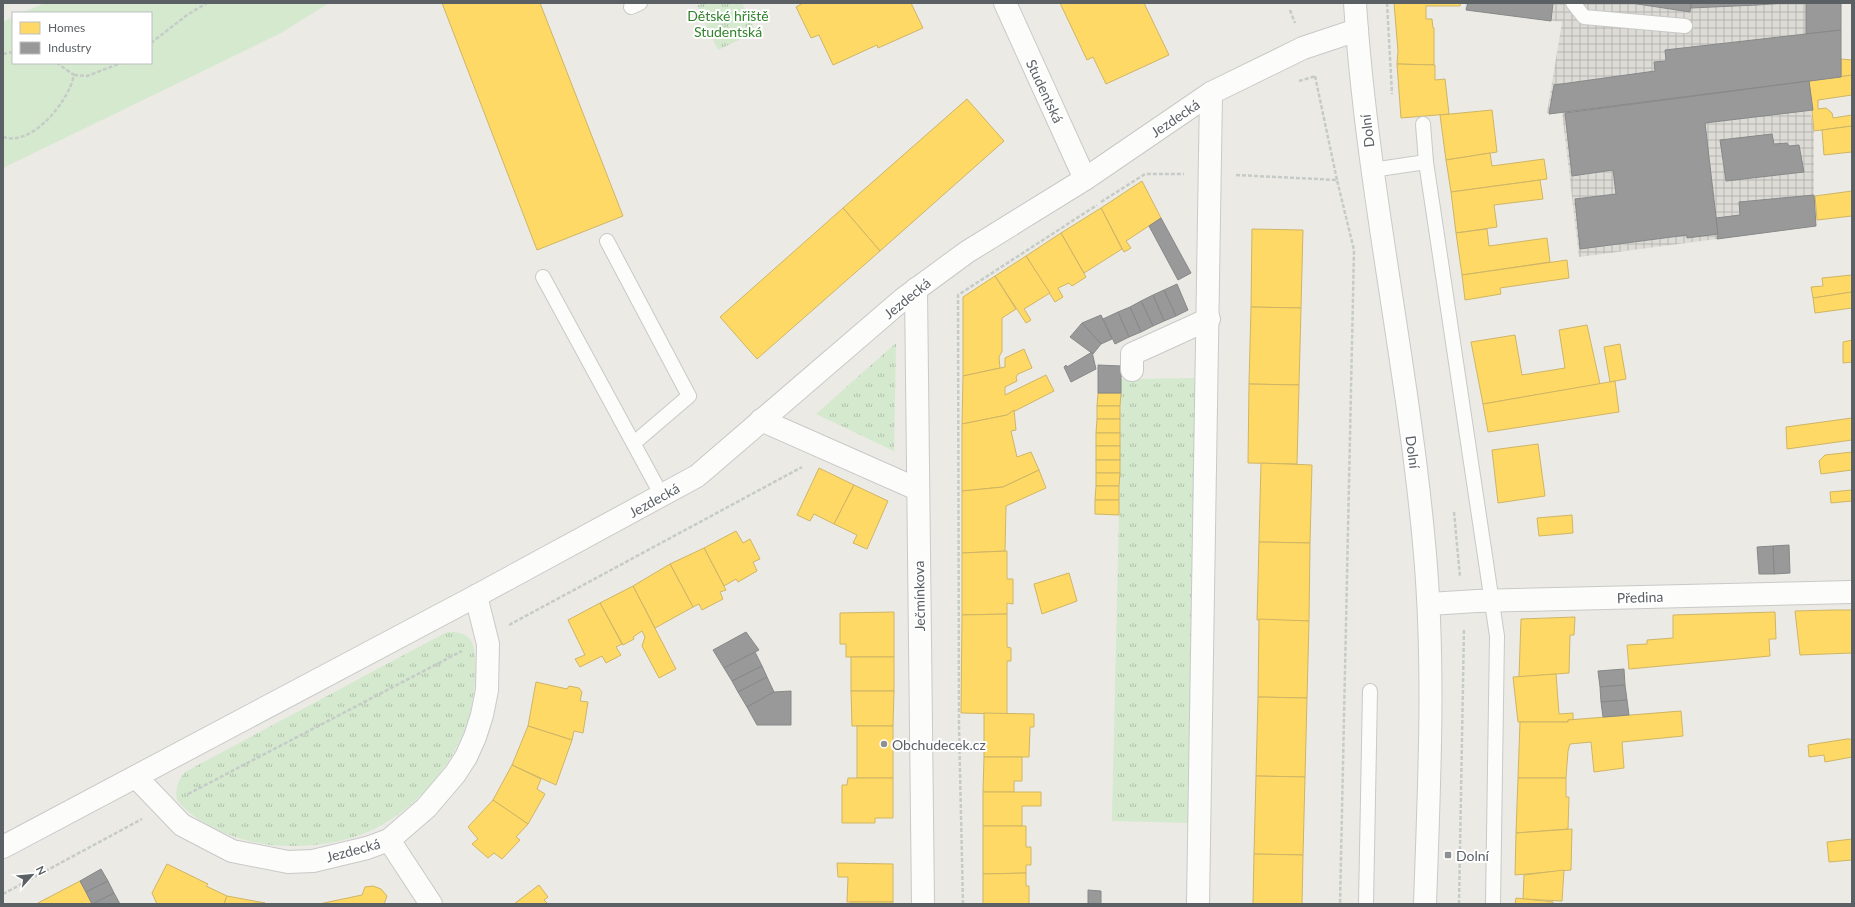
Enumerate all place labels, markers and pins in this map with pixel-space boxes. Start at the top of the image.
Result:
place label: Obchudecek.cz [892,736,986,753]
marker: Obchudecek.cz [879,739,889,749]
place label: Dolní [1456,847,1490,864]
marker: Dolní [1443,850,1453,860]

